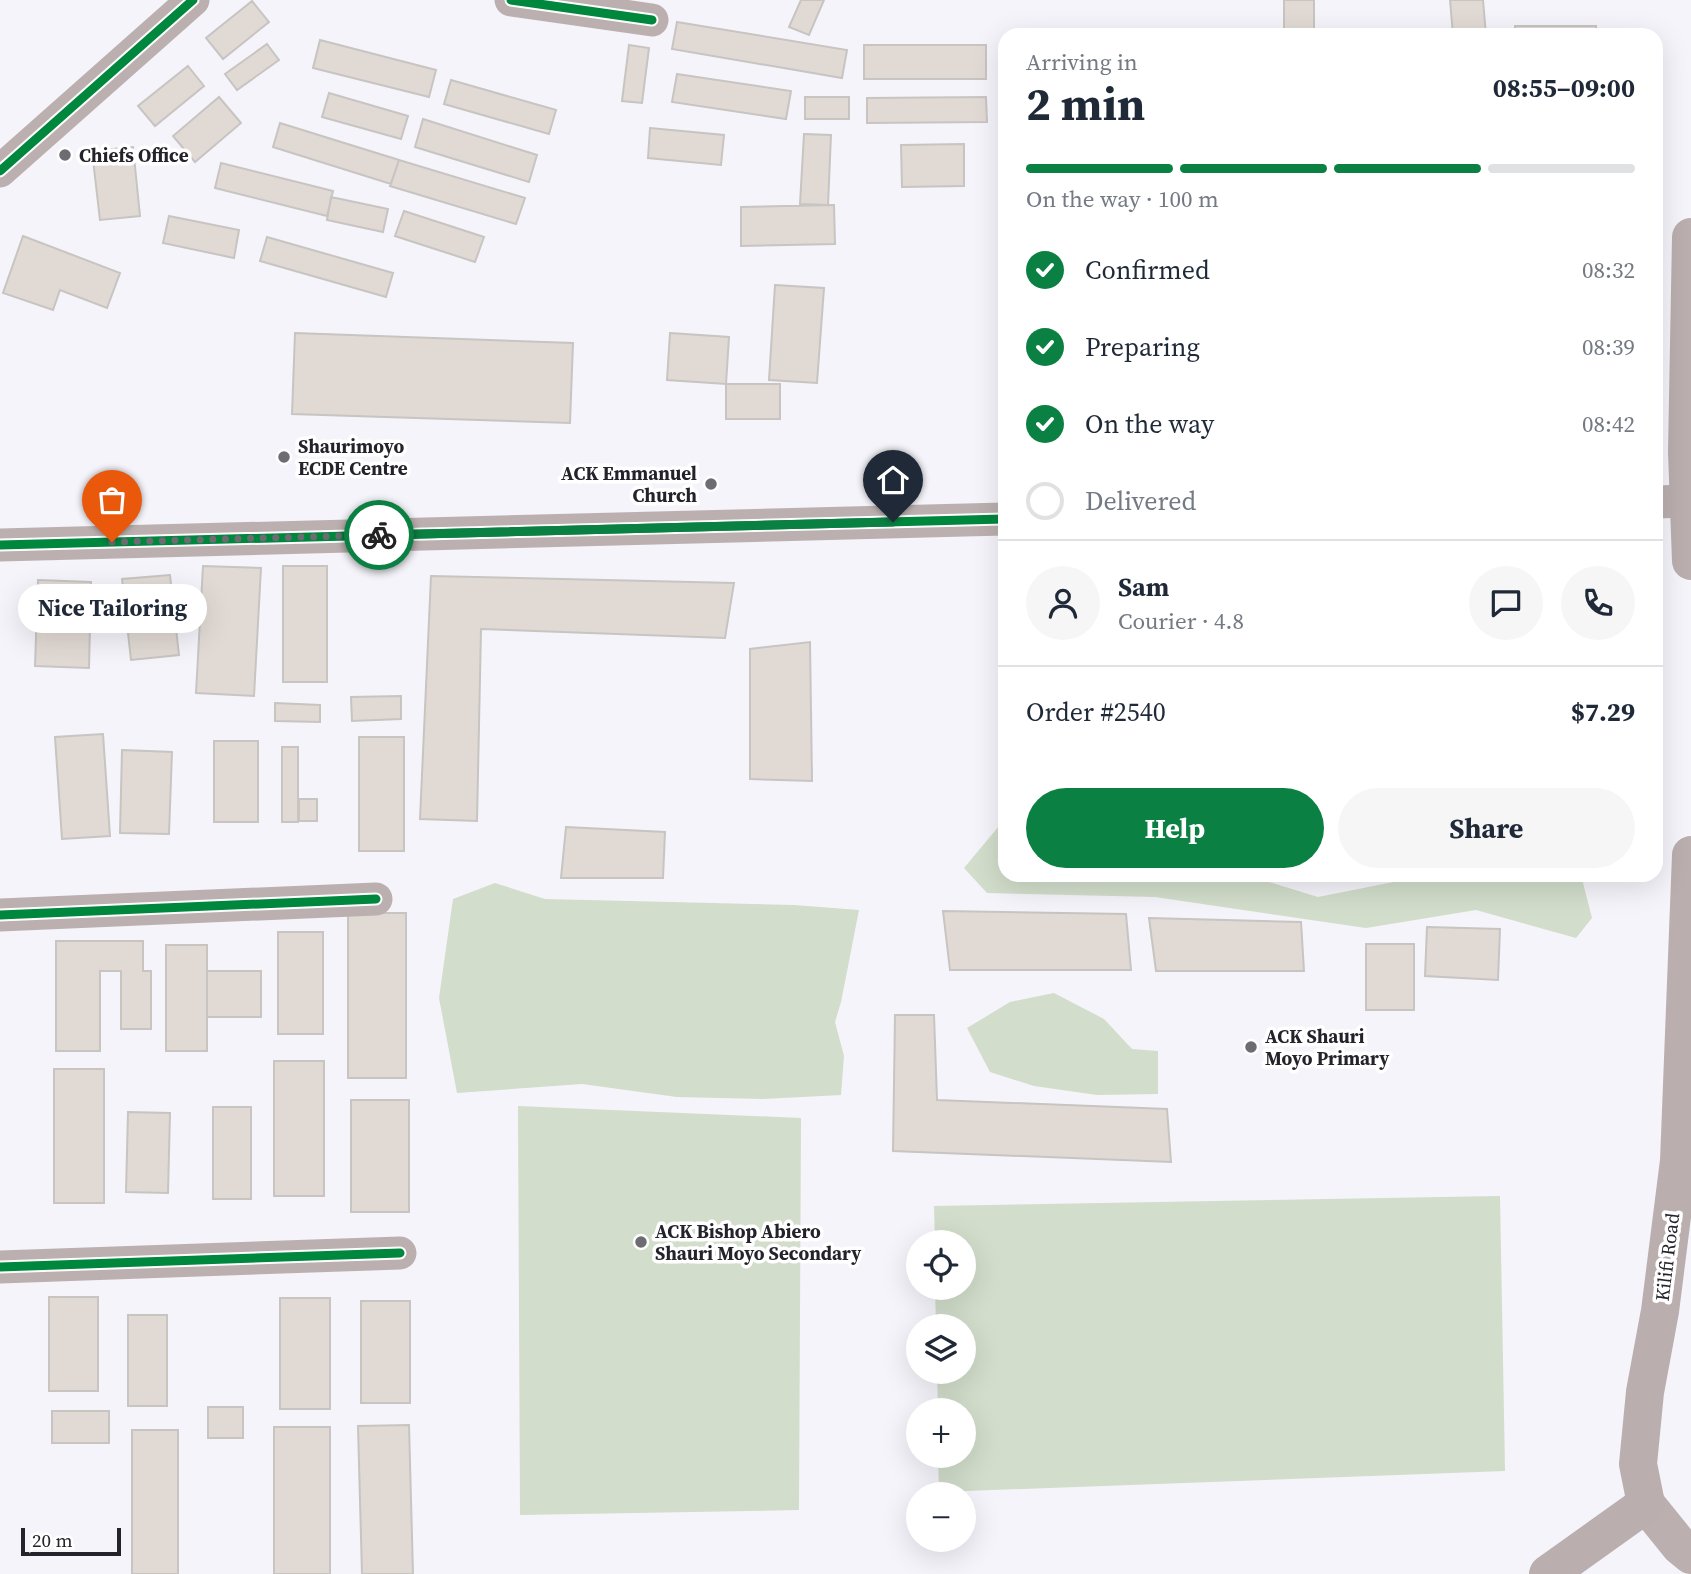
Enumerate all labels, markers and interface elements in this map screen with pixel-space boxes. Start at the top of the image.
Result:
text: Arriving in [1026,46,1138,78]
text: 08:55–09:00 [1493,70,1635,106]
text: 2 min [1026,72,1145,135]
place label: Chiefs Office [79,142,189,168]
marker: Chiefs Office [57,147,73,163]
text: On the way · 100 m [1026,183,1219,215]
icon: check [1026,251,1064,289]
text: Confirmed [1085,252,1210,288]
text: 08:32 [1582,254,1635,286]
icon: check [1026,328,1064,366]
text: Preparing [1085,329,1200,365]
text: 08:39 [1582,331,1635,363]
icon: check [1026,405,1064,443]
text: On the way [1085,406,1214,442]
text: 08:42 [1582,408,1635,440]
place label: Shaurimoyo ECDE Centre [298,433,408,481]
marker: Shaurimoyo ECDE Centre [276,449,292,465]
pin [863,450,923,522]
place label: ACK Emmanuel Church [561,460,697,508]
icon: home [874,461,912,499]
pin [82,470,142,542]
marker: ACK Emmanuel Church [703,476,719,492]
icon: bag [93,481,131,519]
text: Delivered [1085,483,1196,519]
courier [344,500,414,570]
icon: bike [360,516,398,554]
button: person [1026,566,1100,640]
button: chat [1469,566,1543,640]
button: phone [1561,566,1635,640]
text: Sam [1118,569,1169,605]
callout: Nice Tailoring [18,584,206,633]
text: Nice Tailoring [38,592,187,624]
text: Courier · 4.8 [1118,605,1244,637]
text: Order #2540 [1026,694,1166,730]
text: $7.29 [1571,694,1635,730]
button: Help [1026,788,1324,868]
button: Share [1338,788,1635,868]
place label: ACK Shauri Moyo Primary [1265,1023,1390,1071]
marker: ACK Shauri Moyo Primary [1243,1039,1259,1055]
street label: Kilifi Road [1649,1211,1685,1303]
place label: ACK Bishop Abiero Shauri Moyo Secondary [655,1218,862,1266]
map controls [906,1230,976,1552]
button: locate [906,1230,976,1300]
marker: ACK Bishop Abiero Shauri Moyo Secondary [633,1234,649,1250]
button: layers [906,1314,976,1384]
button: + [906,1398,976,1468]
button: − [906,1482,976,1552]
scale bar [21,1525,121,1557]
text: 20 m [32,1527,73,1553]

